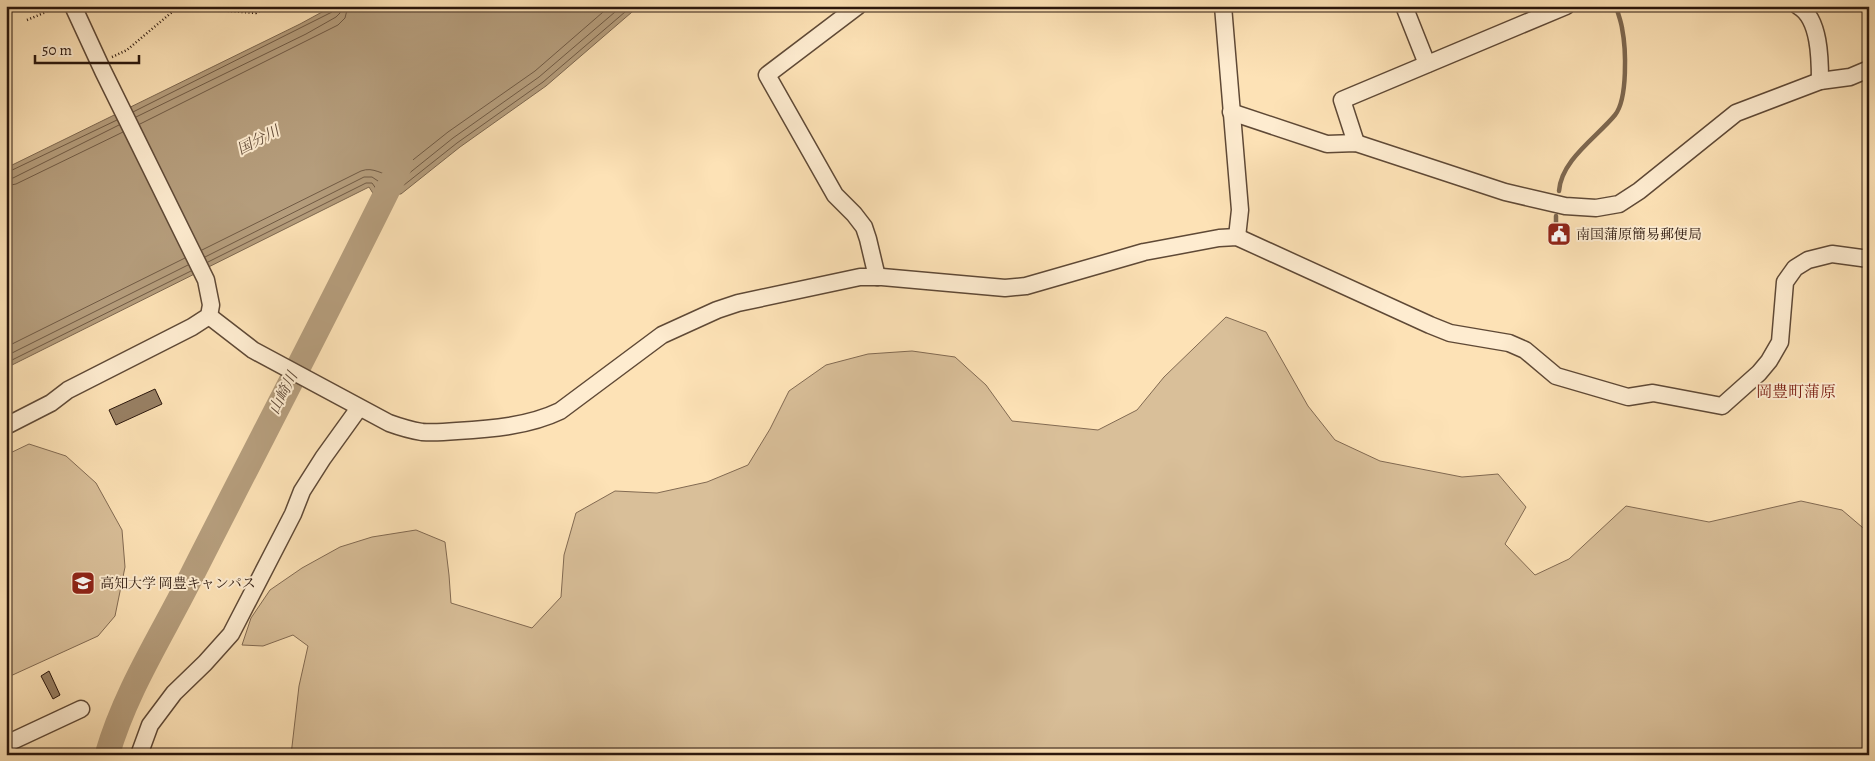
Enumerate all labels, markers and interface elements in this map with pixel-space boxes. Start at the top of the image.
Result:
scale bar [35,32,139,64]
text: 50 m [42,40,72,60]
water label: 国分川 [233,120,284,159]
public building icon: 南国蒲原簡易郵便局 [1546,221,1572,247]
place label: 南国蒲原簡易郵便局 [1576,225,1702,244]
water label: 山崎川 [264,367,303,418]
district label: 岡豊町蒲原 [1756,381,1836,403]
school or university icon: 高知大学 岡豊キャンパス [70,570,96,596]
place label: 高知大学 岡豊キャンパス [100,574,256,593]

